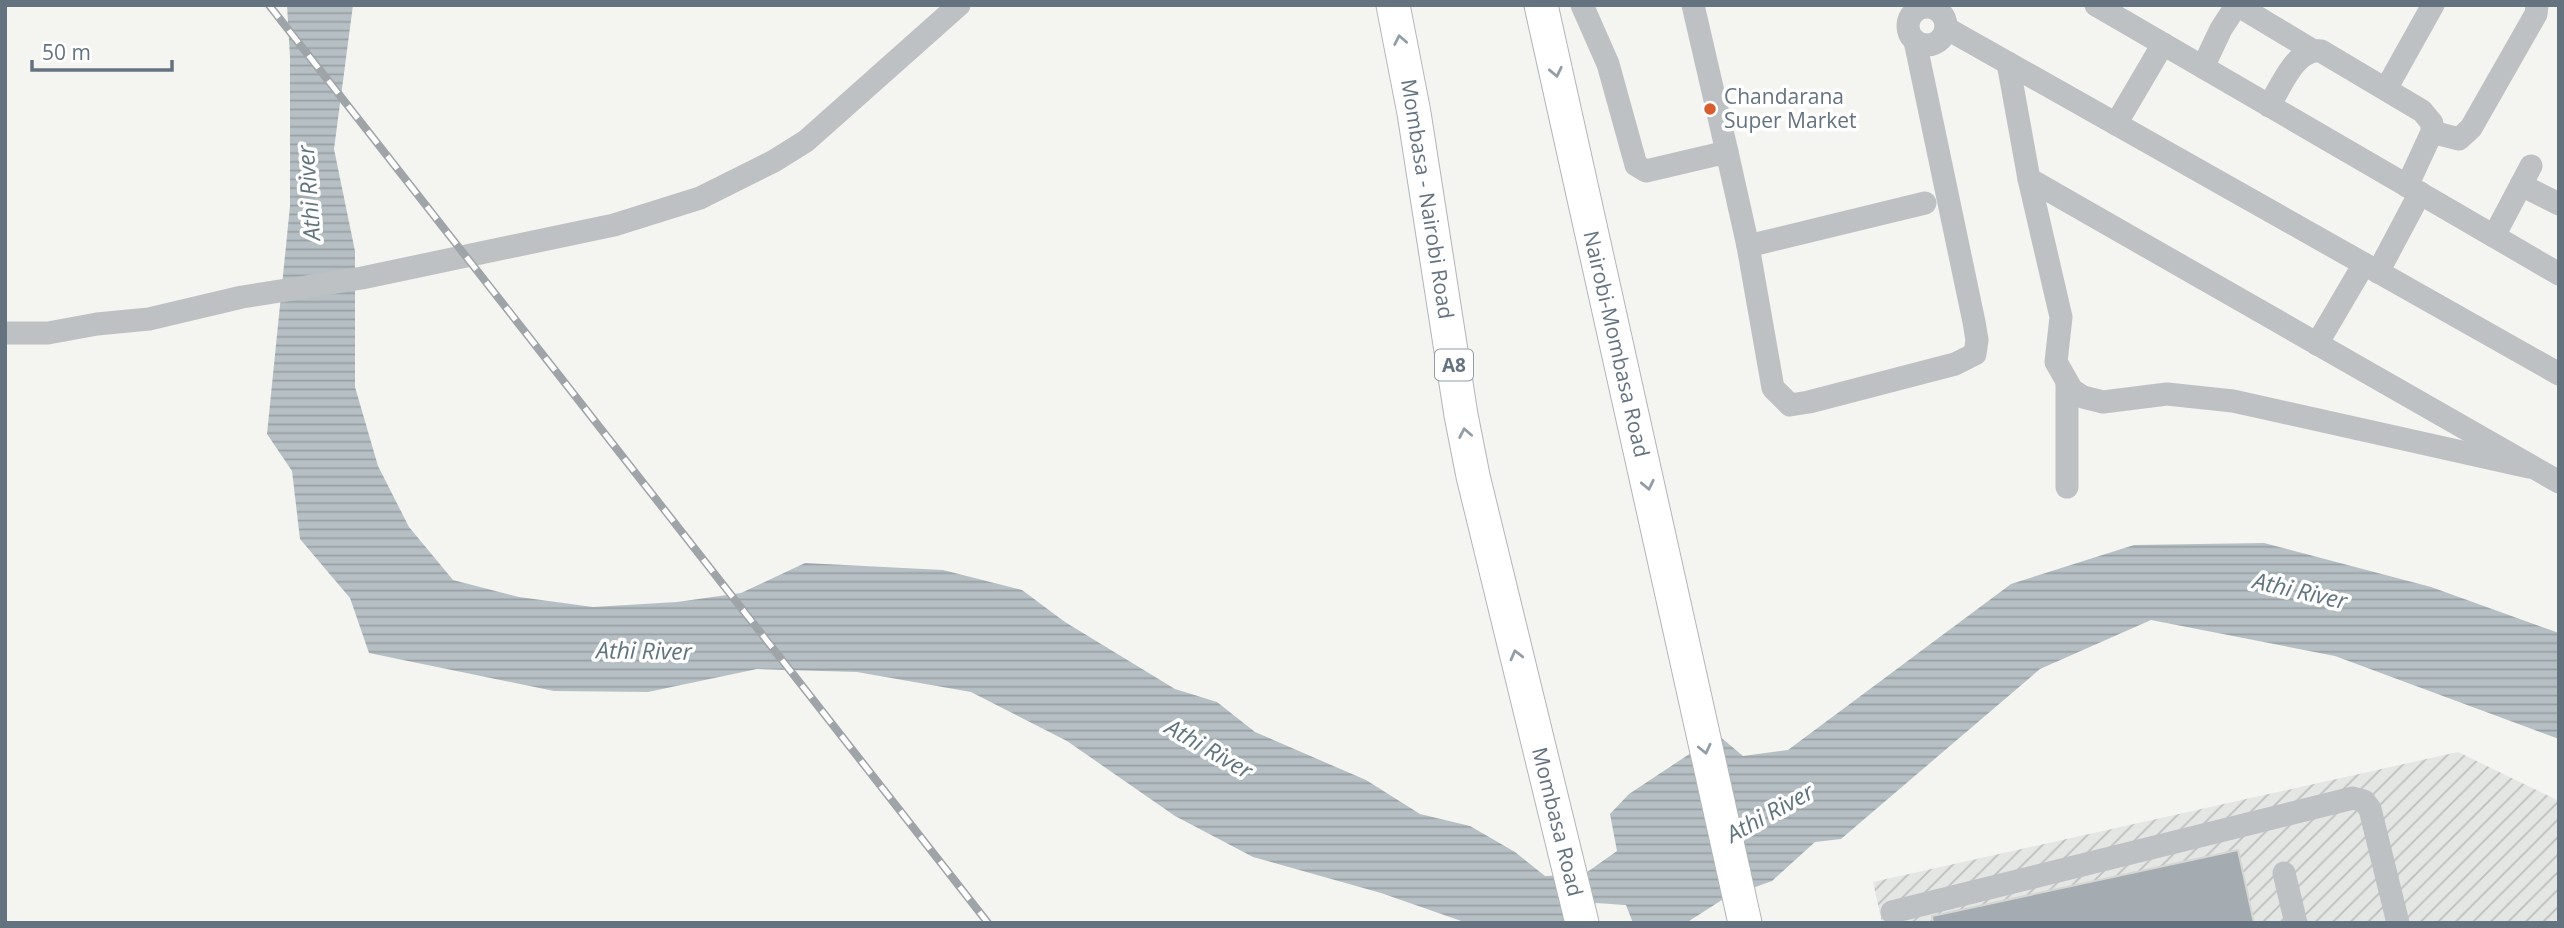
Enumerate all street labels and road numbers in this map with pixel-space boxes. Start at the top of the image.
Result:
street label: Mombasa - Nairobi Road [1395,77,1461,321]
street label: Nairobi-Mombasa Road [1577,228,1657,460]
road number: A8 [1435,350,1473,380]
street label: Mombasa Road [1526,744,1590,899]

